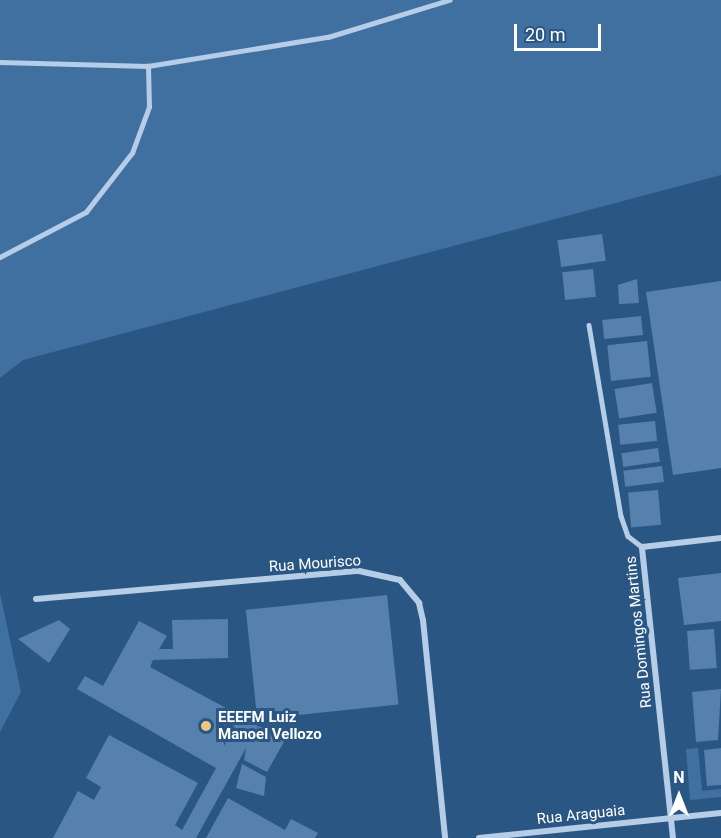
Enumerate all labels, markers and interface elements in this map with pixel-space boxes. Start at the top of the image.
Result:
scale bar [517,12,604,50]
text: 20 m [525,24,565,45]
street label: Rua Mourisco [268,552,362,576]
street label: Rua Domingos Martins [622,555,656,709]
place label: EEEFM Luiz Manoel Vellozo [218,708,322,743]
marker: EEEFM Luiz Manoel Vellozo [199,719,213,733]
north arrow [649,766,709,826]
text: N [673,768,685,787]
street label: Rua Araguaia [536,801,626,829]

